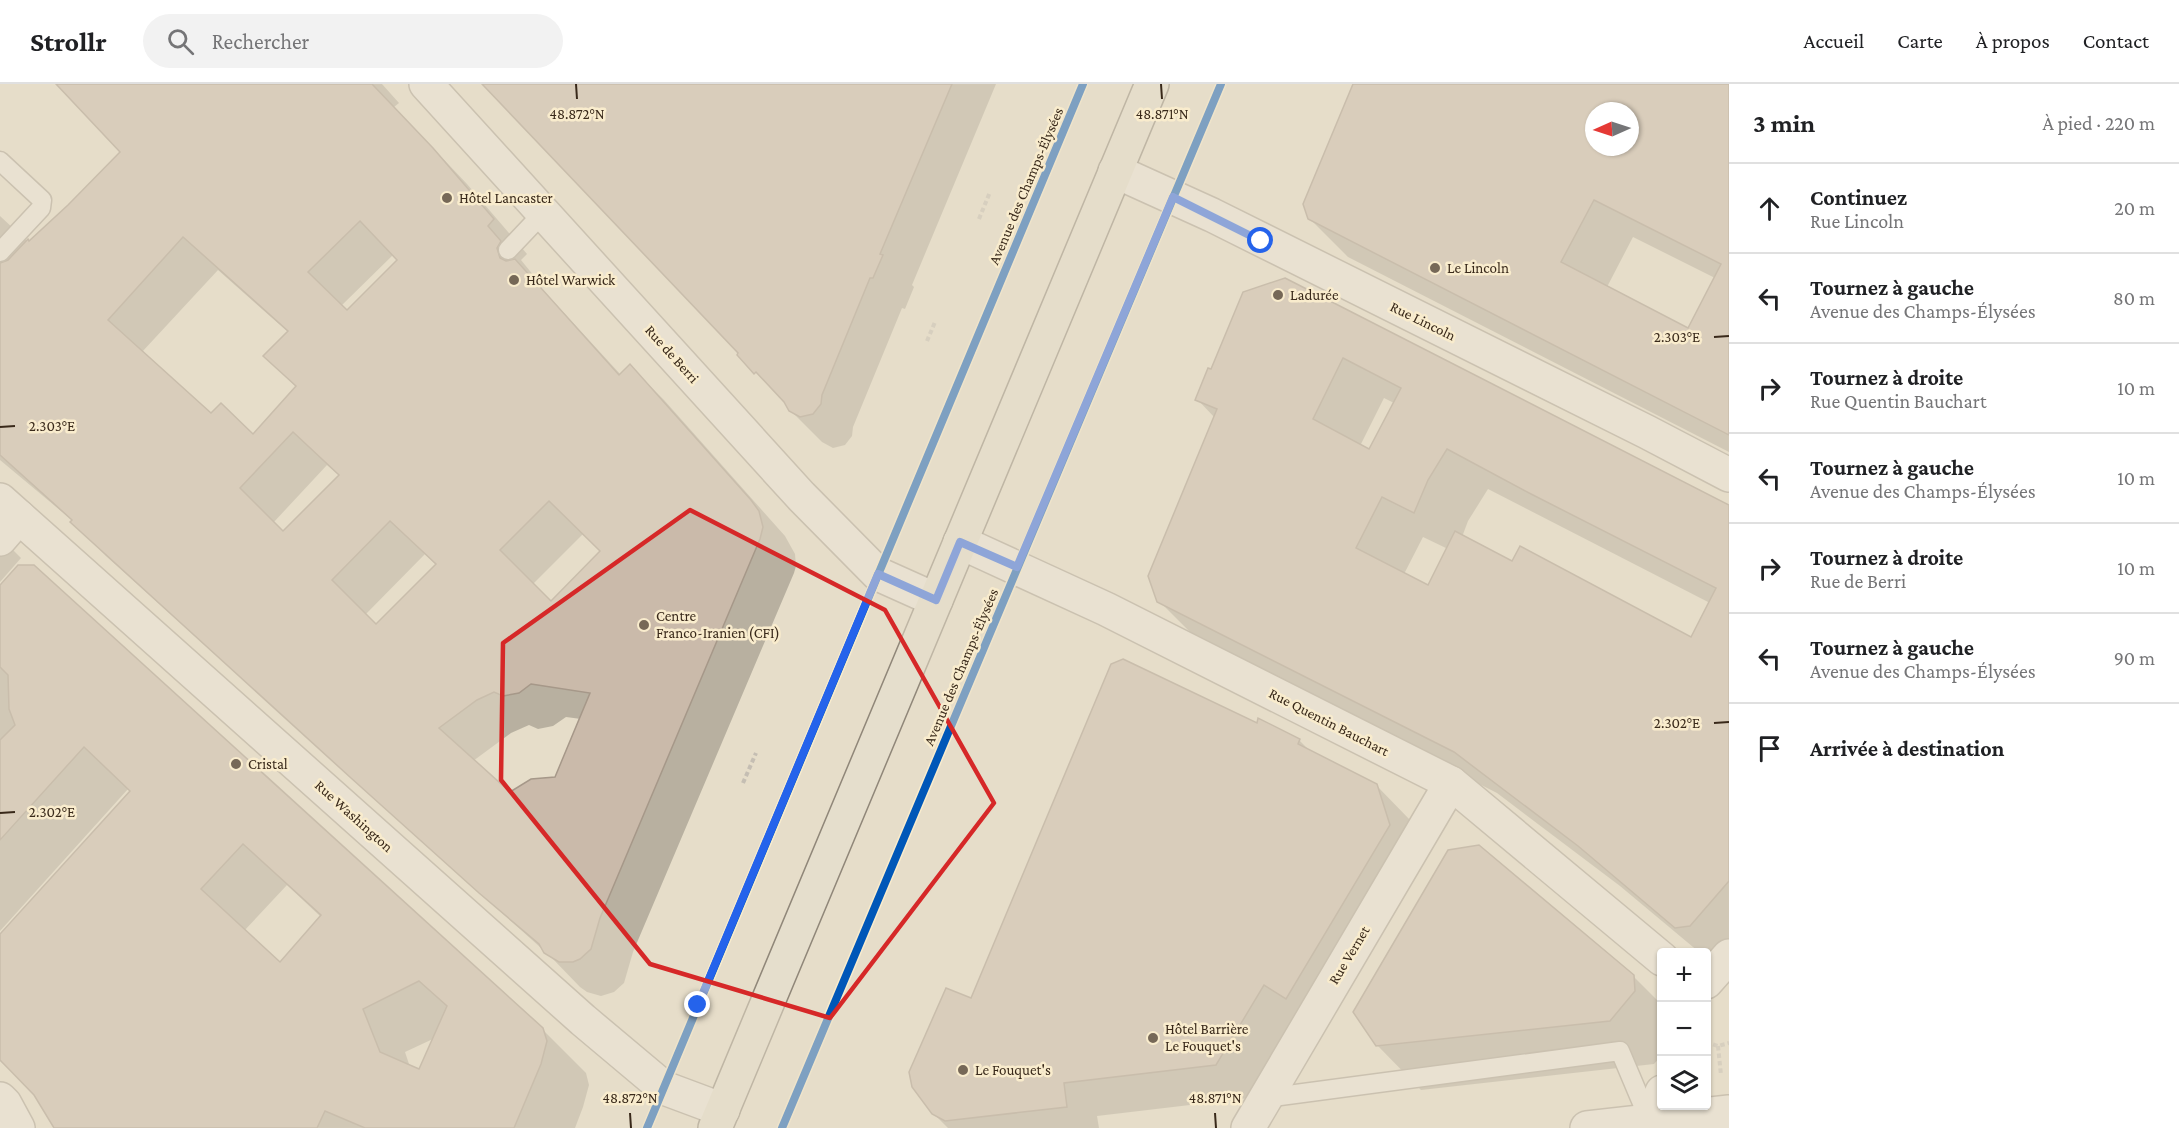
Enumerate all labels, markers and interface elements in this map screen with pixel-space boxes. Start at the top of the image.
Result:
search box [143,14,563,68]
icon: search [164,25,197,58]
text: Strollr [30,26,107,57]
text: Rechercher [212,29,309,54]
text: Accueil [1804,29,1864,53]
text: Carte [1897,29,1943,53]
text: À propos [1976,29,2050,53]
text: Contact [2083,29,2149,53]
north arrow [1585,102,1639,156]
street label: Avenue des Champs-Élysées [986,105,1067,267]
text: 48.872°N [549,106,605,122]
text: 48.871°N [1135,106,1189,122]
text: 3 min [1753,109,1815,138]
text: À pied · 220 m [2042,112,2155,134]
text: Continuez [1810,185,1907,210]
place label: Hôtel Lancaster [459,190,553,206]
marker: Hôtel Lancaster [440,191,454,205]
icon: ahead [1753,192,1786,225]
text: 20 m [2114,197,2155,219]
text: Rue Lincoln [1810,210,1904,232]
route start [1247,227,1273,253]
place label: Le Lincoln [1447,260,1509,276]
marker: Le Lincoln [1428,261,1442,275]
place label: Hôtel Warwick [526,272,616,288]
marker: Hôtel Warwick [507,273,521,287]
text: Tournez à gauche [1810,275,1974,300]
icon: left [1753,282,1786,315]
place label: Ladurée [1290,287,1339,303]
text: 80 m [2113,287,2155,309]
marker: Ladurée [1271,288,1285,302]
street label: Rue Lincoln [1388,298,1458,344]
text: Avenue des Champs-Élysées [1810,300,2036,322]
street label: Rue de Berri [642,322,702,386]
text: 2.303°E [1654,329,1700,345]
text: Tournez à droite [1810,365,1963,390]
icon: right [1753,372,1786,405]
text: 10 m [2117,377,2155,399]
text: Rue Quentin Bauchart [1810,390,1987,412]
text: 2.303°E [29,418,75,434]
text: Tournez à gauche [1810,455,1974,480]
icon: left [1753,462,1786,495]
text: 10 m [2117,467,2155,489]
text: Avenue des Champs-Élysées [1810,480,2036,502]
text: Tournez à droite [1810,545,1963,570]
icon: right [1753,552,1786,585]
text: 10 m [2117,557,2155,579]
text: Rue de Berri [1810,570,1906,592]
street label: Avenue des Champs-Élysées [921,586,1002,748]
place label: Centre Franco-Iranien (CFI) [656,608,780,642]
marker: Centre Franco-Iranien (CFI) [637,618,651,632]
text: Tournez à gauche [1810,635,1974,660]
icon: left [1753,642,1786,675]
text: 90 m [2114,647,2155,669]
text: Avenue des Champs-Élysées [1810,660,2036,682]
street label: Rue Quentin Bauchart [1266,685,1393,760]
text: 2.302°E [1654,715,1700,731]
icon: arrive [1753,732,1786,765]
text: Arrivée à destination [1810,736,2004,761]
place label: Cristal [248,756,288,772]
marker: Cristal [229,757,243,771]
street label: Rue Washington [311,777,396,856]
text: 2.302°E [29,804,75,820]
street label: Rue Vernet [1325,922,1373,987]
map controls [1657,948,1711,1110]
button: + [1657,948,1711,1002]
route end [684,991,710,1017]
button: − [1657,1002,1711,1056]
place label: Hôtel Barrière Le Fouquet's [1165,1021,1249,1055]
marker: Hôtel Barrière Le Fouquet's [1146,1031,1160,1045]
button: layers [1657,1056,1711,1110]
place label: Le Fouquet's [975,1062,1051,1079]
marker: Le Fouquet's [956,1063,970,1077]
text: 48.872°N [602,1090,658,1106]
text: 48.871°N [1188,1090,1242,1106]

